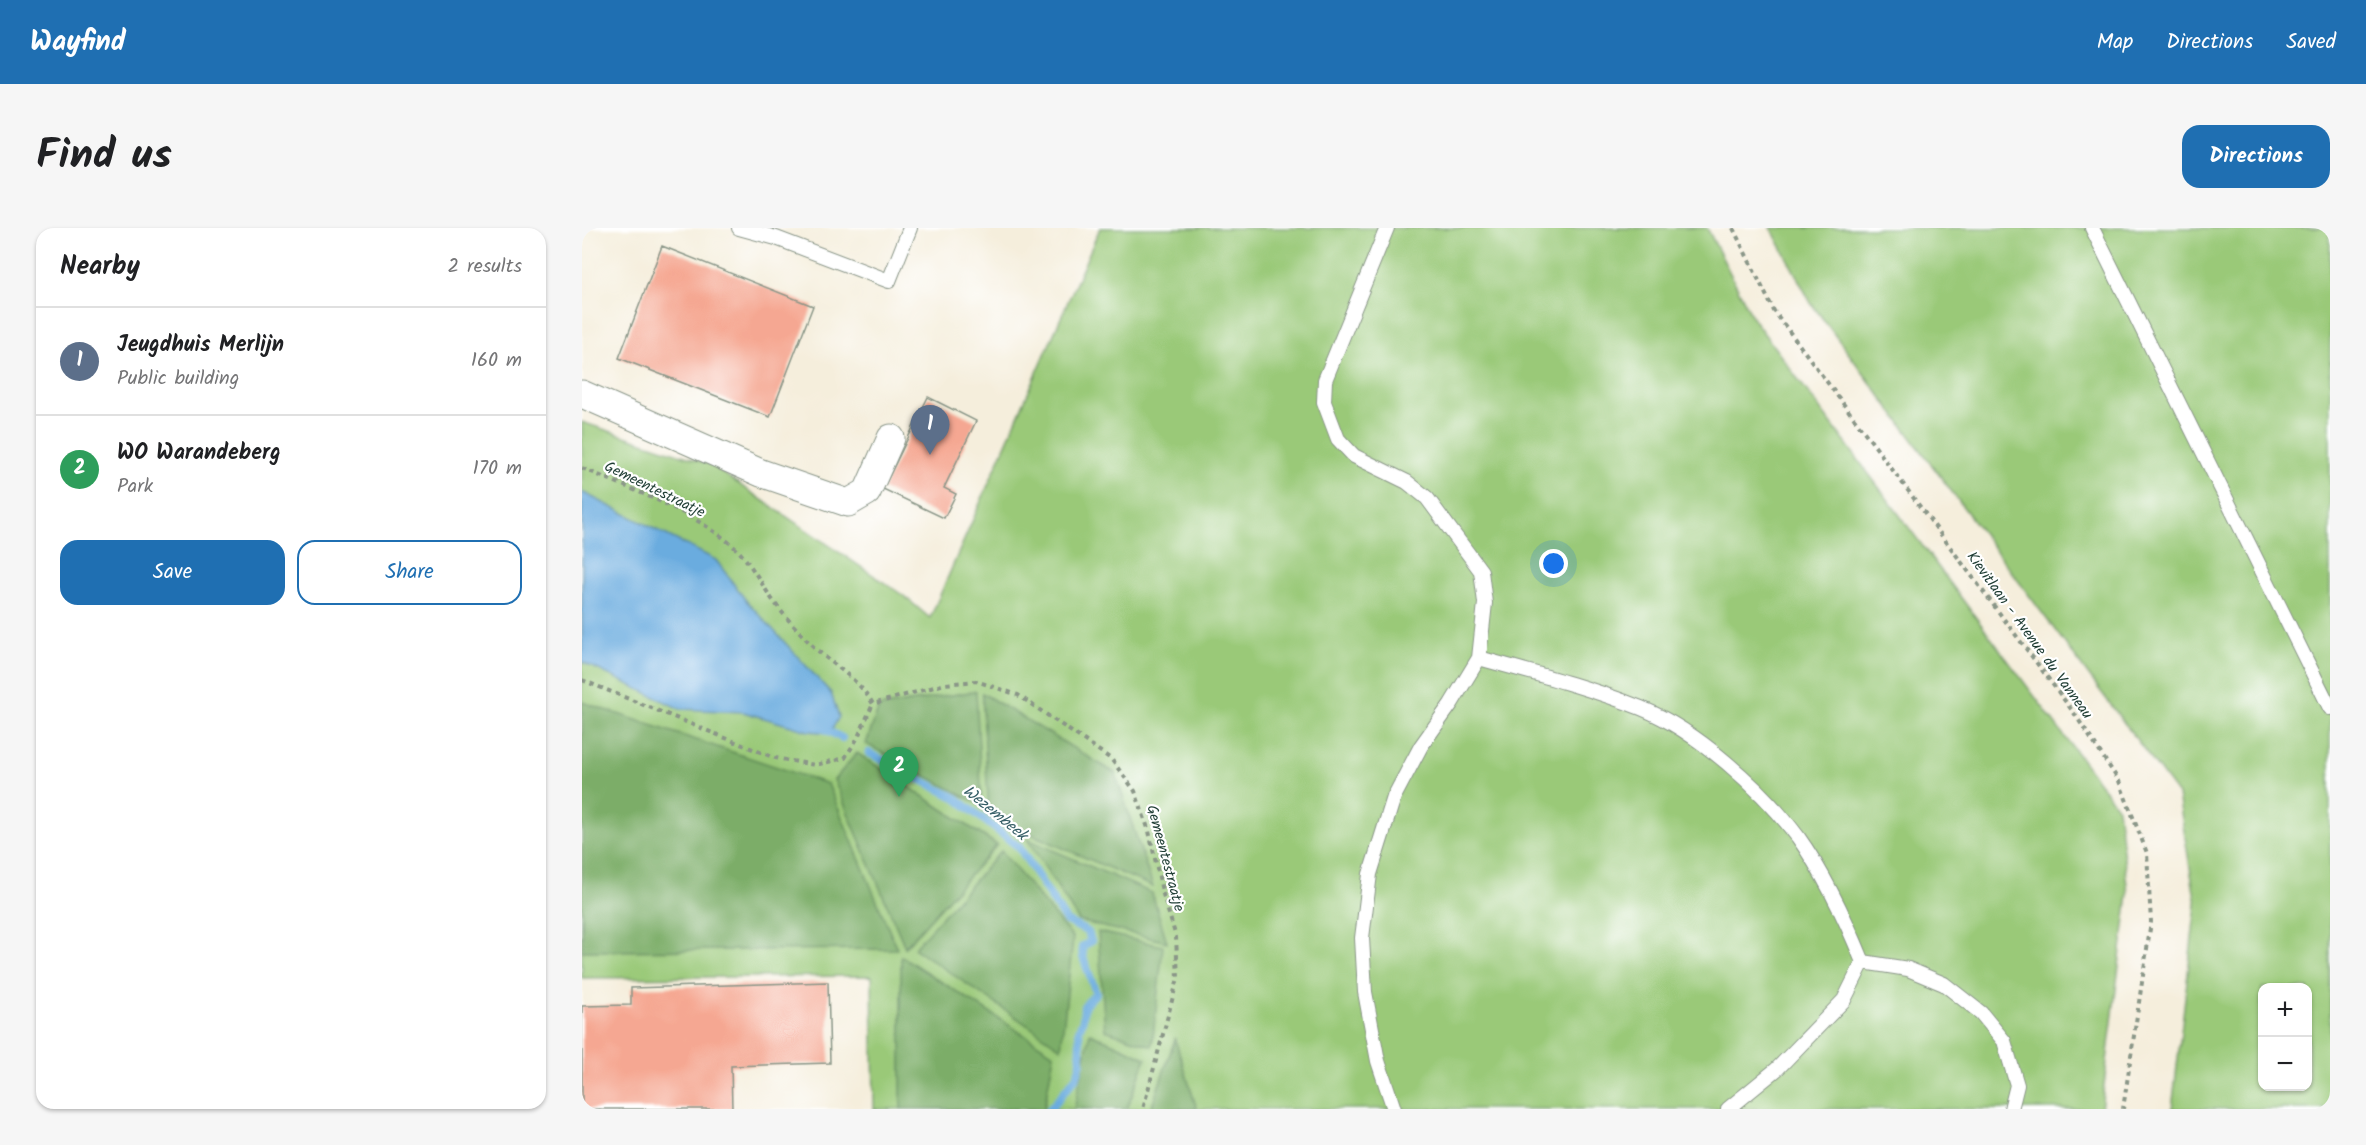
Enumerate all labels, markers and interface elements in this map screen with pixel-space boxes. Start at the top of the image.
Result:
text: Wayfind [30,20,126,65]
text: Map [2097,26,2133,59]
text: Directions [2166,26,2253,59]
text: Saved [2286,26,2336,59]
text: Find us [36,123,172,190]
button: Directions [2182,125,2330,188]
text: Nearby [60,246,140,288]
text: 2 results [447,251,522,283]
text: Jeugdhuis Merlijn [117,328,284,363]
text: 1 [76,345,83,377]
text: 160 m [471,345,522,377]
text: Public building [117,363,239,395]
pin: 1 [910,406,950,455]
text: WO Warandeberg [117,436,281,471]
text: 2 [74,453,85,485]
text: 170 m [473,453,522,485]
street label: Gemeentestraatje [600,455,709,525]
text: Park [117,471,153,503]
button: Save [60,540,285,605]
button: Share [297,540,522,605]
street label: Kievitlaan - Avenue du Vanneau [1960,547,2098,725]
your location [1539,549,1568,578]
pin: 2 [880,748,918,797]
water label: Wezembeek [957,779,1035,849]
street label: Gemeentestraatje [1139,802,1191,914]
map controls [2258,983,2312,1091]
button: + [2258,983,2312,1037]
button: − [2258,1037,2312,1091]

